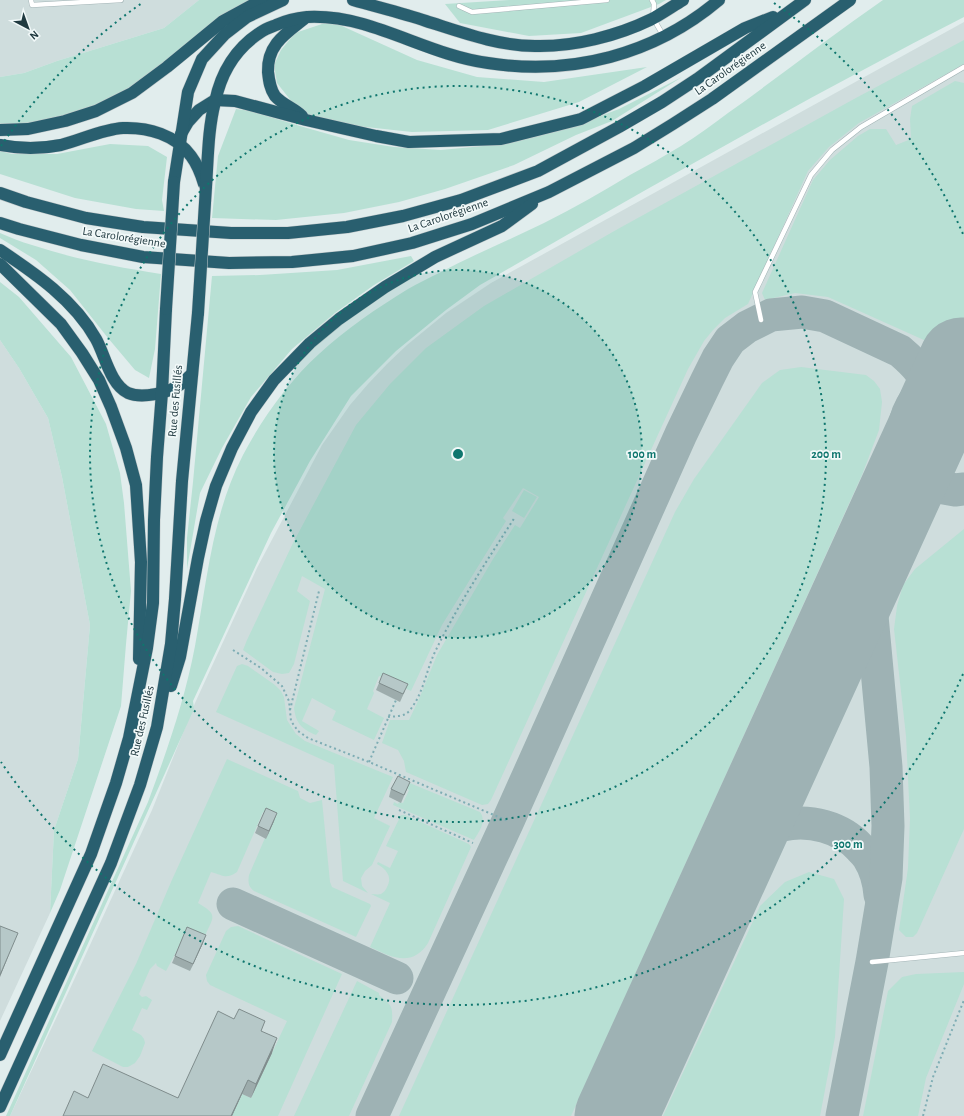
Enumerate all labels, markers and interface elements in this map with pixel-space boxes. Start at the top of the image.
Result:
north arrow [8,8,48,48]
text: N [28,29,41,42]
street label: La Carolorégienne [692,39,768,97]
street label: La Carolorégienne [406,196,490,234]
street label: La Carolorégienne [82,225,166,249]
street label: Rue des Fusillés [166,365,184,437]
centre of rings [451,447,465,461]
text: 100 m [628,448,656,460]
text: 200 m [811,448,841,460]
street label: Rue des Fusillés [128,684,156,758]
text: 300 m [833,838,863,850]

